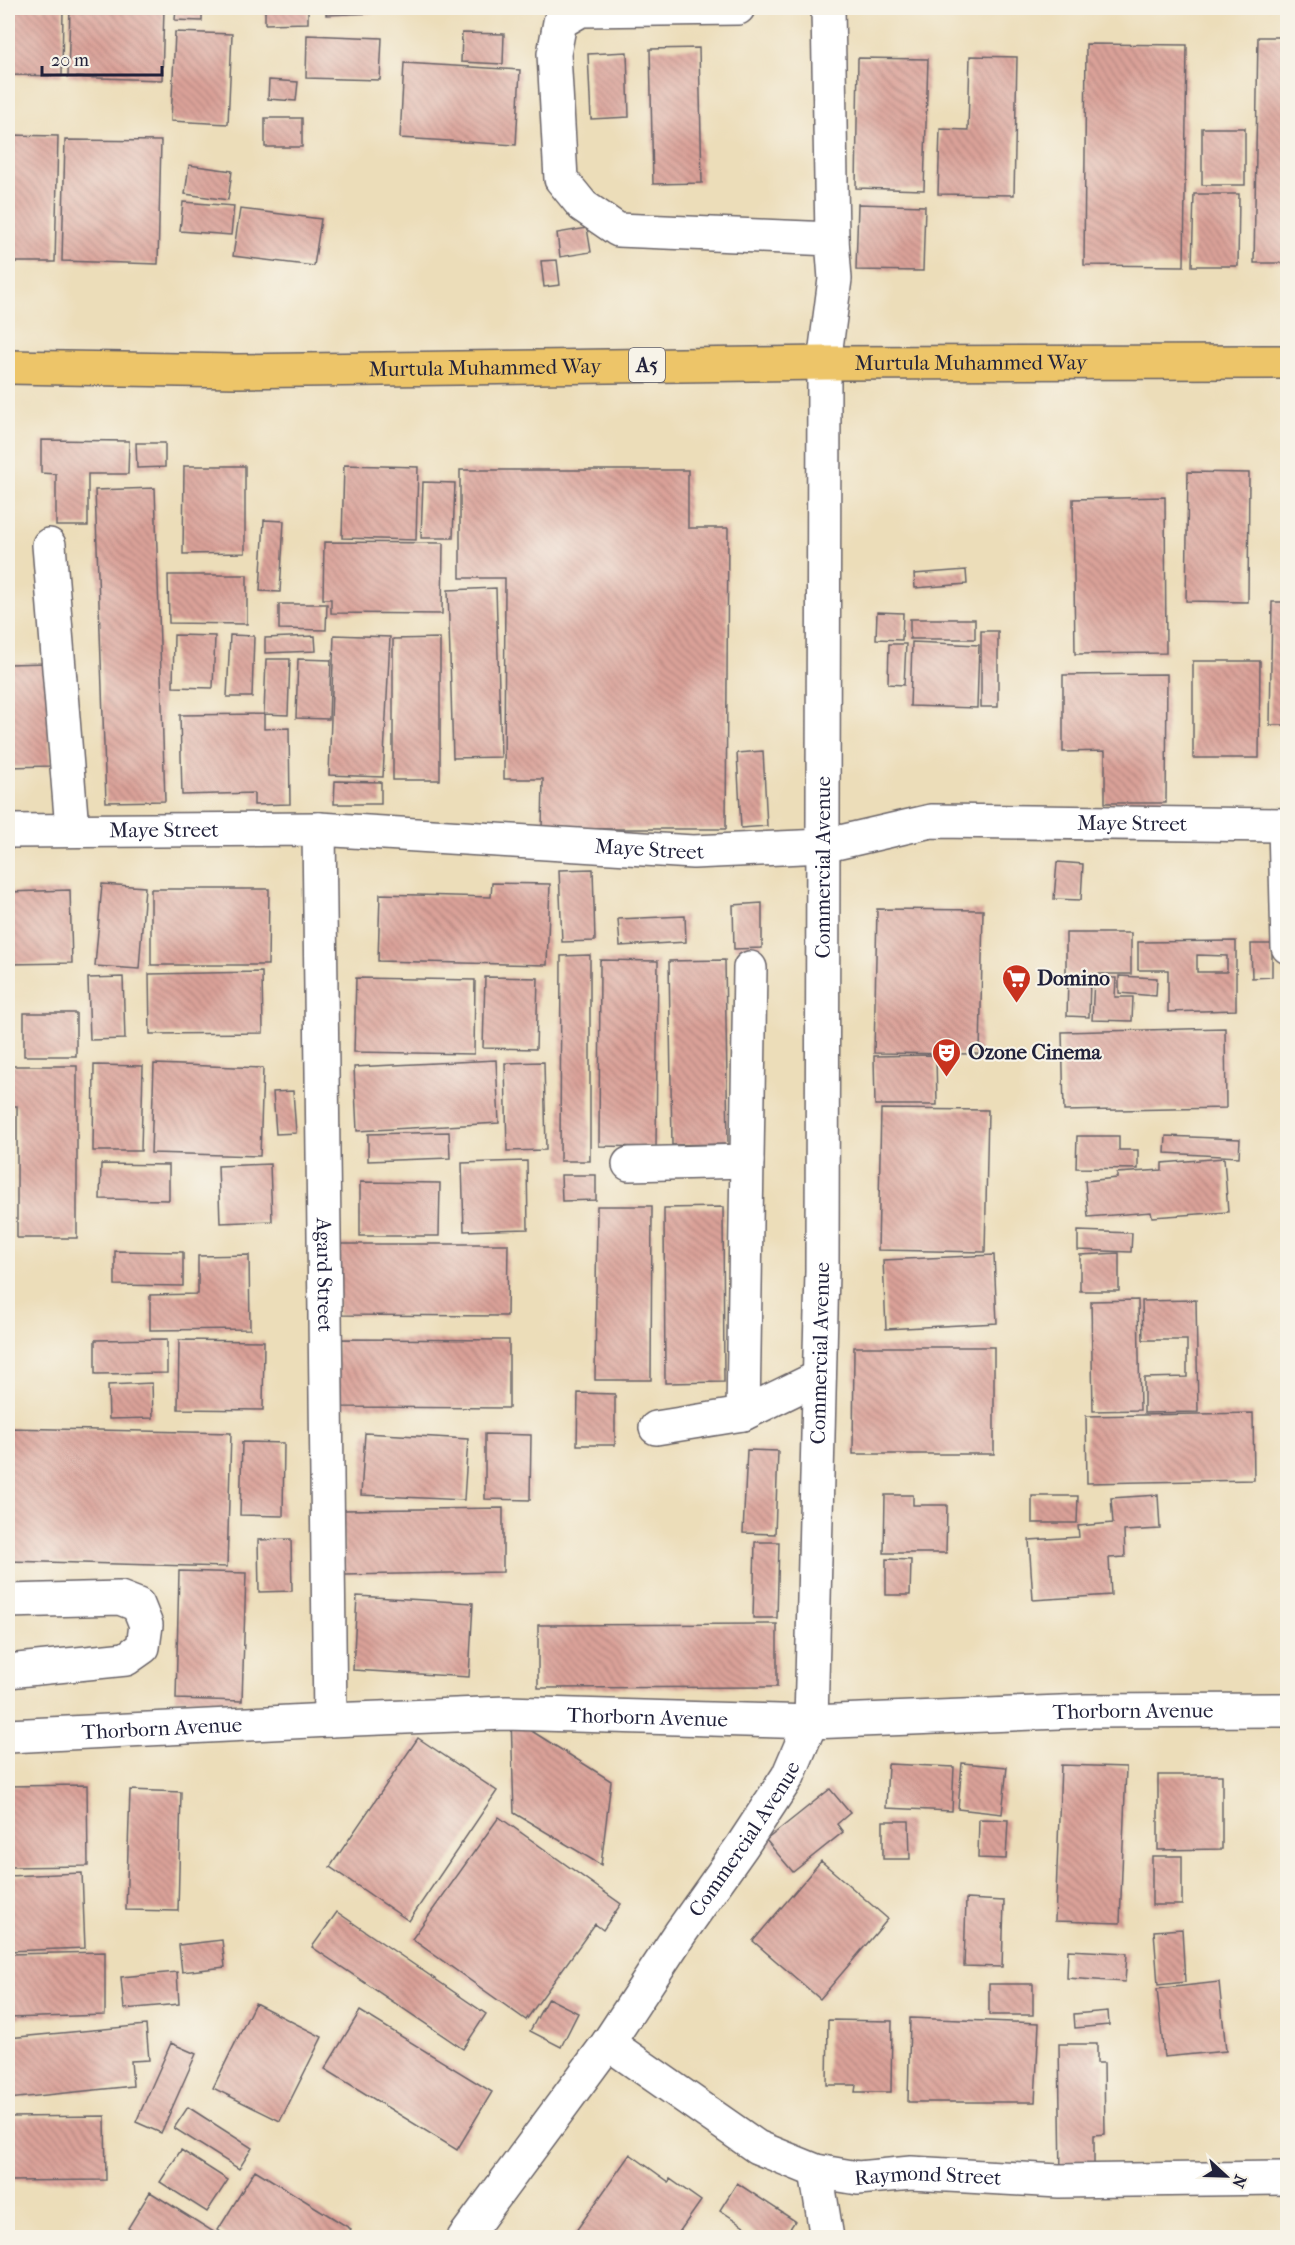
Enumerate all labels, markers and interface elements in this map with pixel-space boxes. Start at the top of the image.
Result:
scale bar [42,39,162,77]
text: 20 m [51,50,89,71]
road number: A5 [629,348,665,382]
street label: Murtula Muhammed Way [855,350,1088,375]
street label: Murtula Muhammed Way [368,354,602,381]
street label: Commercial Avenue [811,776,835,958]
street label: Maye Street [1077,811,1188,836]
street label: Maye Street [109,818,219,842]
street label: Maye Street [594,834,705,864]
supermarket icon: Domino [1000,962,1032,1004]
place label: Domino [1037,966,1110,990]
theatre icon: Ozone Cinema [931,1036,963,1078]
place label: Ozone Cinema [968,1040,1103,1064]
street label: Agard Street [312,1216,337,1333]
street label: Commercial Avenue [806,1262,834,1445]
street label: Thorborn Avenue [1052,1698,1214,1724]
street label: Thorborn Avenue [567,1703,728,1732]
street label: Thorborn Avenue [81,1712,243,1744]
street label: Commercial Avenue [684,1758,805,1921]
north arrow [1196,2146,1256,2206]
street label: Raymond Street [853,2161,1003,2190]
text: N [1228,2172,1251,2191]

